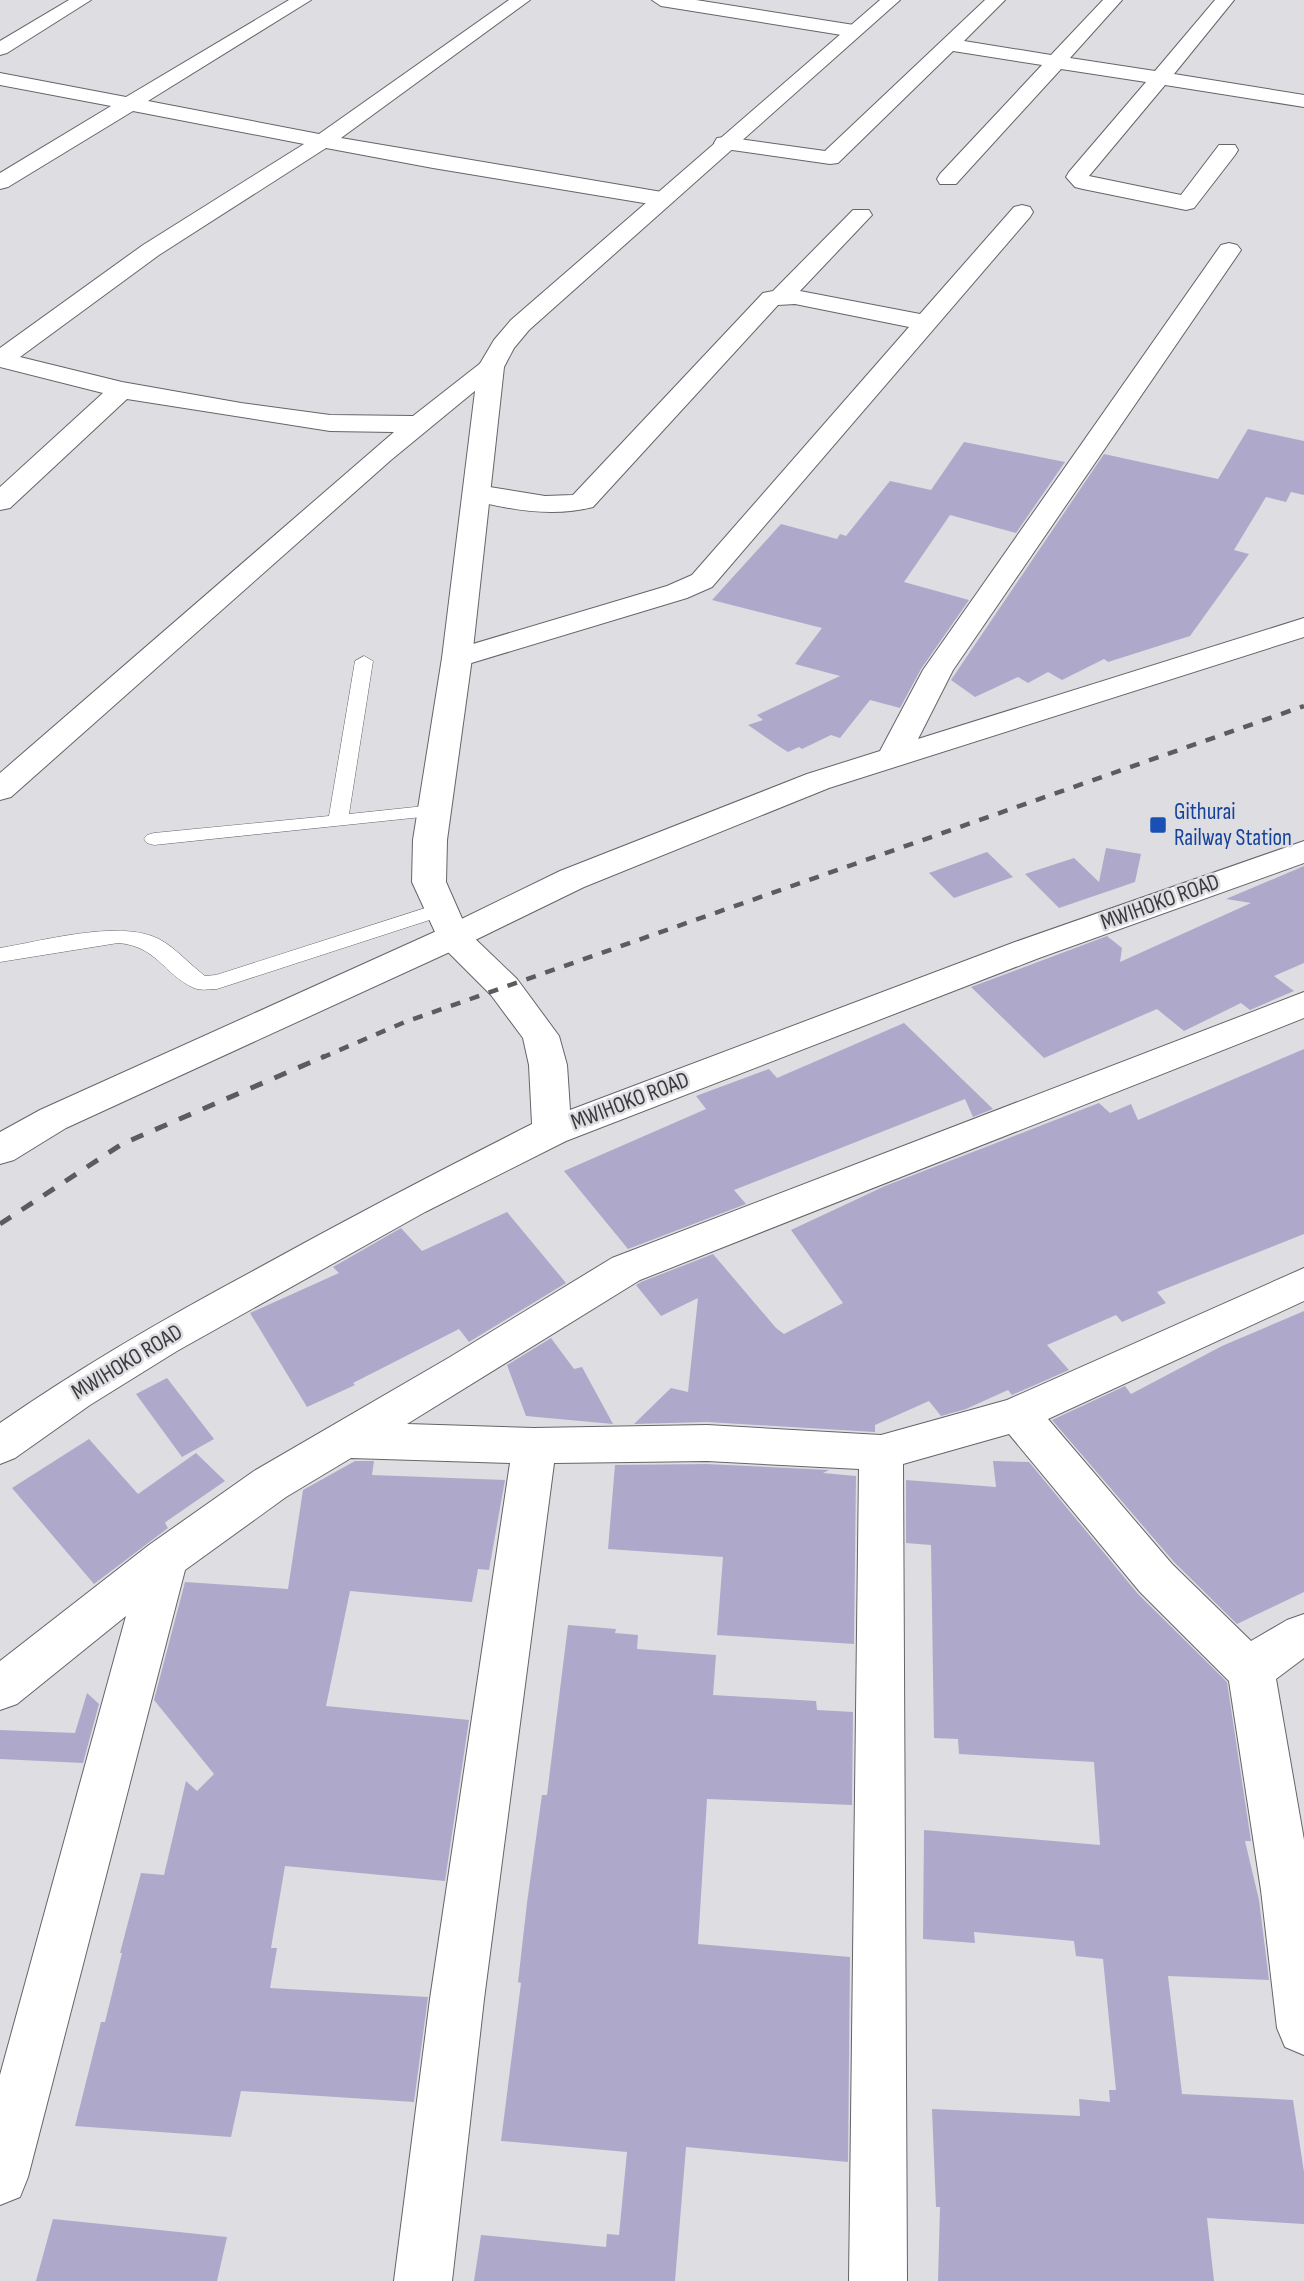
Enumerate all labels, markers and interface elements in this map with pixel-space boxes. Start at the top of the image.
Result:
place label: Githurai Railway Station [1174,798,1292,852]
marker: Githurai Railway Station [1148,815,1168,835]
street label: MWIHOKO ROAD [1097,868,1223,936]
street label: MWIHOKO ROAD [567,1066,693,1136]
street label: MWIHOKO ROAD [67,1318,187,1406]

